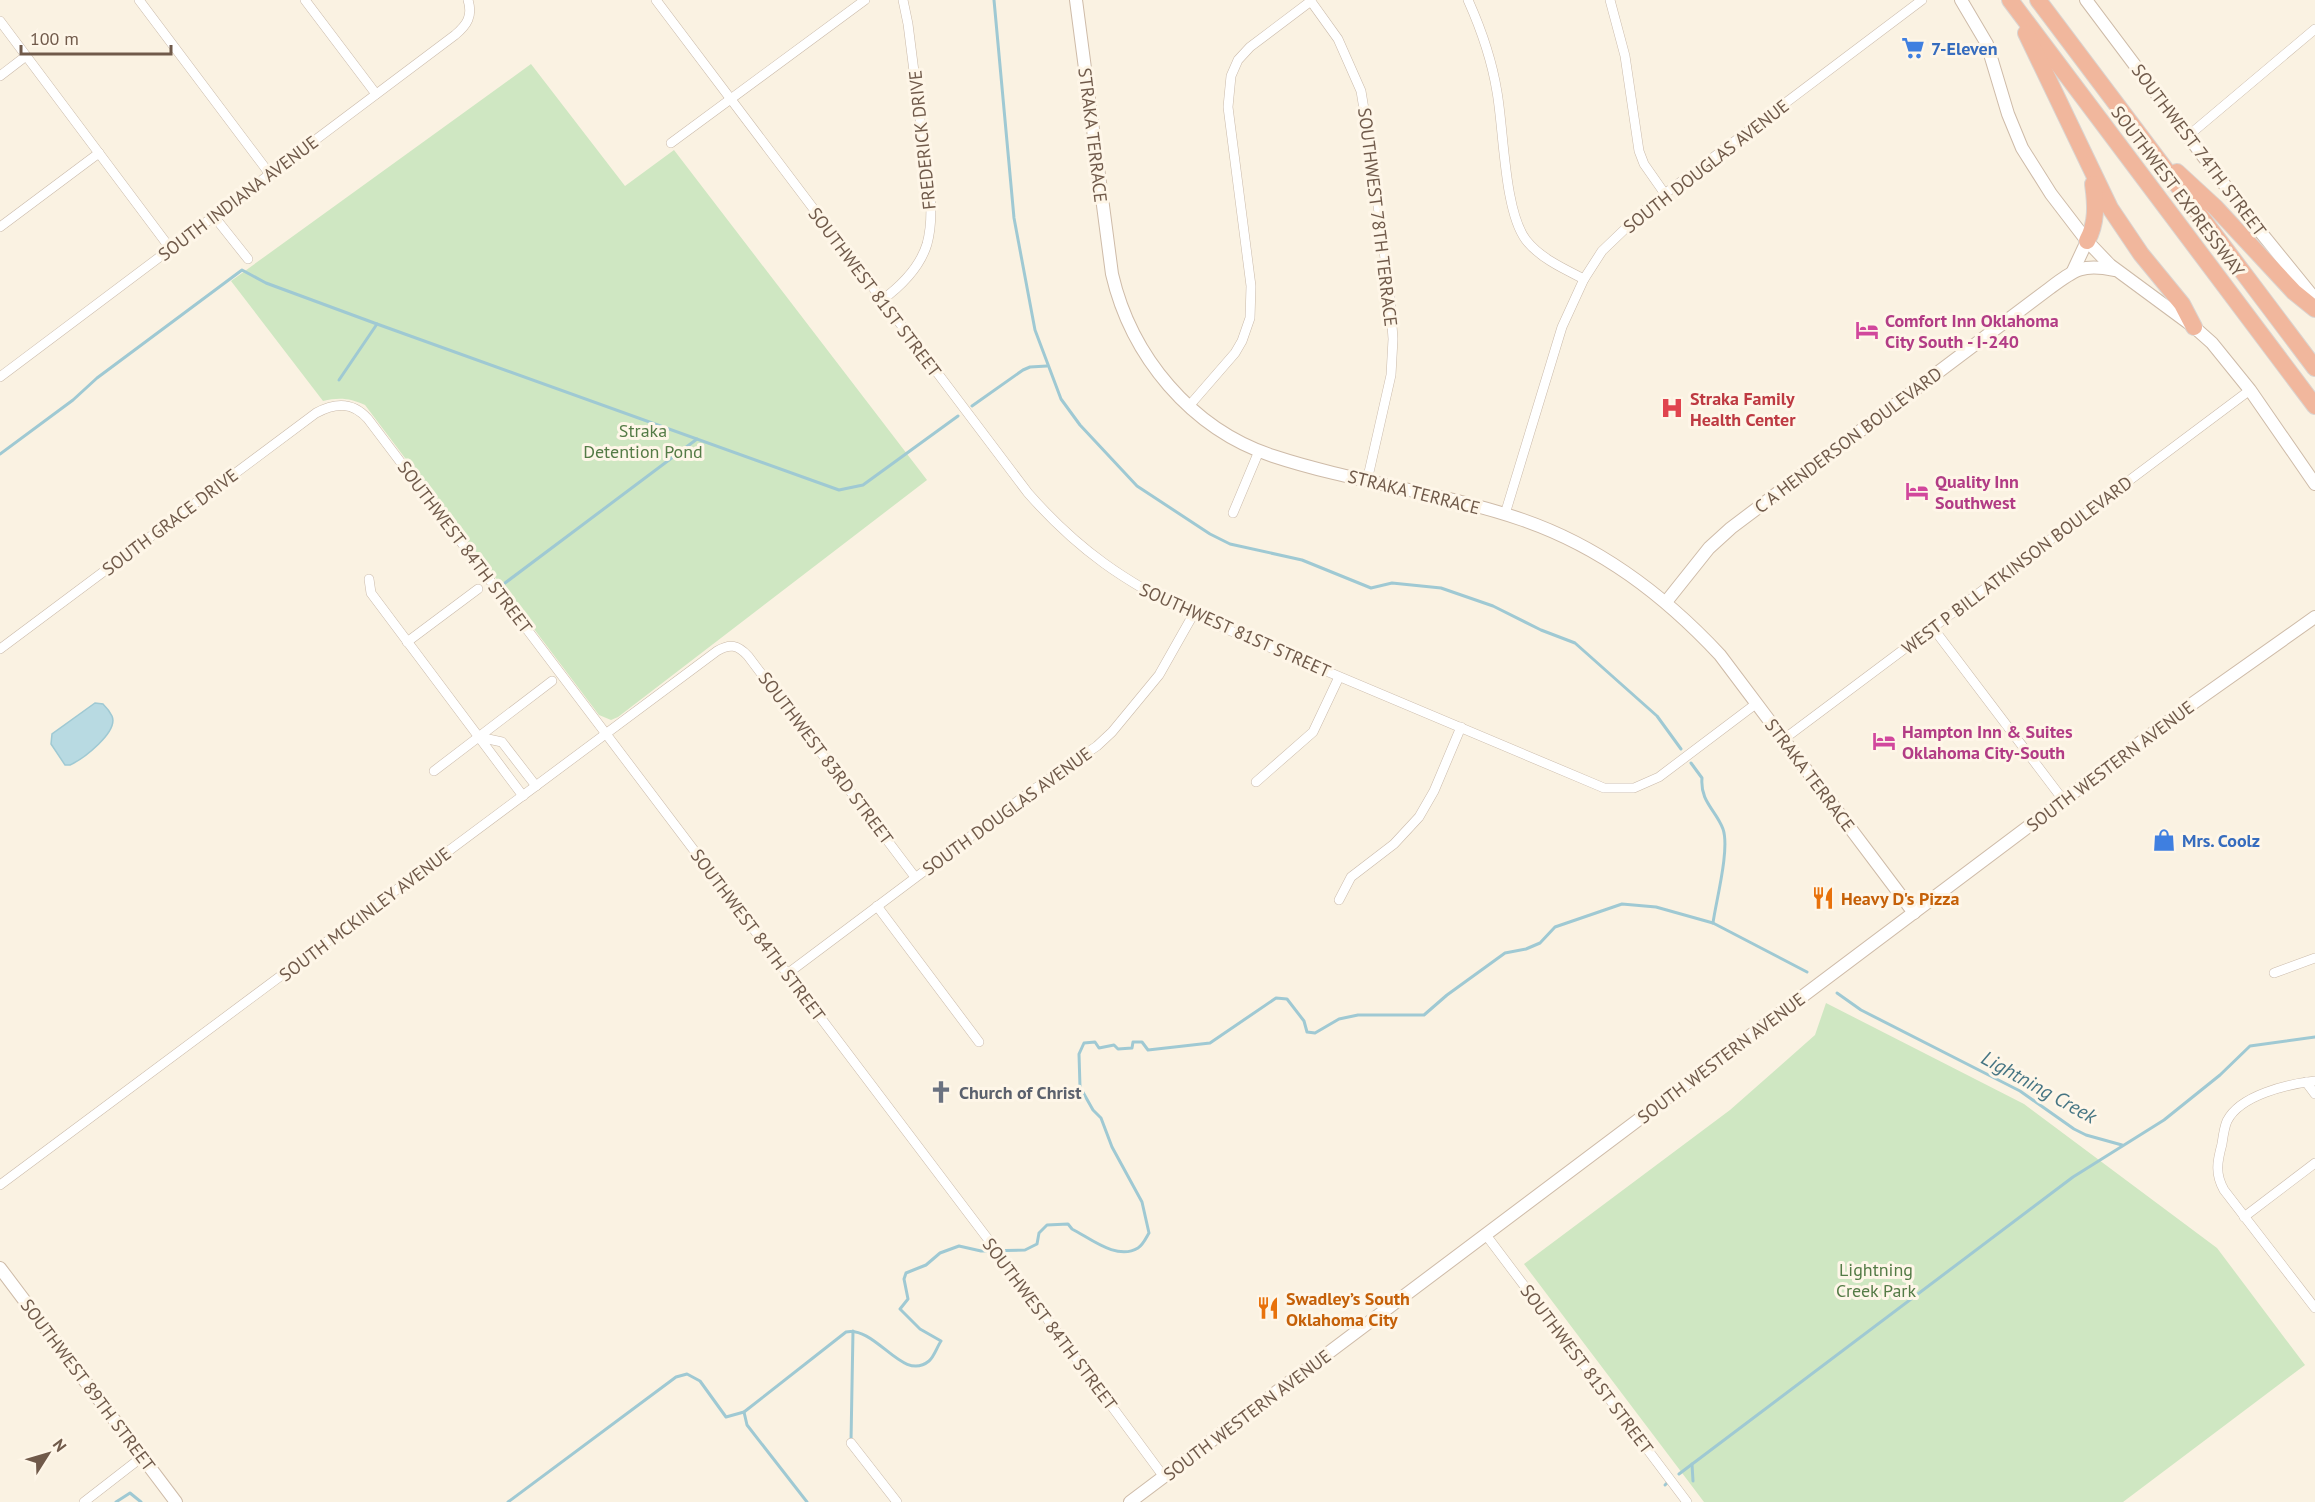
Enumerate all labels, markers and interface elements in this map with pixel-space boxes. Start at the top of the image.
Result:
scale bar [21,18,171,56]
text: 100 m [30,27,79,50]
supermarket icon: 7-Eleven [1900,35,1926,61]
place label: 7-Eleven [1931,37,1998,60]
street label: SOUTHWEST 74TH STREET [2127,59,2271,241]
street label: STRAKA TERRACE [1073,66,1113,204]
street label: FREDERICK DRIVE [903,69,941,211]
street label: SOUTH DOUGLAS AVENUE [1618,94,1794,238]
street label: SOUTHWEST EXPRESSWAY [2106,101,2250,281]
street label: SOUTHWEST 78TH TERRACE [1353,106,1403,328]
street label: SOUTH INDIANA AVENUE [153,130,323,266]
street label: SOUTHWEST 81ST STREET [804,203,946,381]
place label: Comfort Inn Oklahoma City South - I-240 [1885,309,2059,353]
hotel icon: Comfort Inn Oklahoma City South - I-240 [1854,317,1880,343]
street label: C A HENDERSON BOULEVARD [1750,362,1946,518]
place label: Straka Family Health Center [1690,387,1796,431]
hospital icon: Straka Family Health Center [1659,395,1685,421]
park label: Straka Detention Pond [583,419,703,463]
street label: SOUTHWEST 84TH STREET [393,456,537,638]
street label: SOUTH GRACE DRIVE [98,463,242,581]
street label: STRAKA TERRACE [1346,464,1482,520]
place label: Quality Inn Southwest [1935,470,2019,514]
street label: WEST P BILL ATKINSON BOULEVARD [1897,471,2137,659]
hotel icon: Quality Inn Southwest [1904,478,1930,504]
street label: SOUTHWEST 81ST STREET [1136,577,1334,683]
street label: SOUTHWEST 83RD STREET [754,667,898,849]
street label: SOUTH WESTERN AVENUE [2022,695,2198,837]
street label: STRAKA TERRACE [1760,714,1860,836]
place label: Hampton Inn & Suites Oklahoma City-South [1902,720,2073,764]
hotel icon: Hampton Inn & Suites Oklahoma City-South [1871,728,1897,754]
street label: SOUTH DOUGLAS AVENUE [918,742,1096,880]
shop icon: Mrs. Coolz [2151,827,2177,853]
place label: Mrs. Coolz [2182,829,2260,852]
street label: SOUTH MCKINLEY AVENUE [275,842,455,986]
street label: SOUTHWEST 84TH STREET [686,844,830,1026]
restaurant icon: Heavy D's Pizza [1810,885,1836,911]
place label: Heavy D's Pizza [1841,887,1960,910]
street label: SOUTH WESTERN AVENUE [1633,987,1809,1129]
water label: Lightning Creek [1977,1045,2102,1130]
church icon: Church of Christ [928,1079,954,1105]
place label: Church of Christ [959,1081,1082,1104]
street label: SOUTHWEST 84TH STREET [978,1233,1122,1415]
park label: Lightning Creek Park [1836,1258,1916,1302]
street label: SOUTHWEST 81ST STREET [1516,1280,1658,1458]
place label: Swadley’s South Oklahoma City [1286,1287,1410,1331]
street label: SOUTHWEST 89TH STREET [16,1294,160,1476]
restaurant icon: Swadley’s South Oklahoma City [1255,1295,1281,1321]
street label: SOUTH WESTERN AVENUE [1159,1344,1335,1486]
north arrow [18,1424,78,1484]
text: N [49,1435,71,1455]

